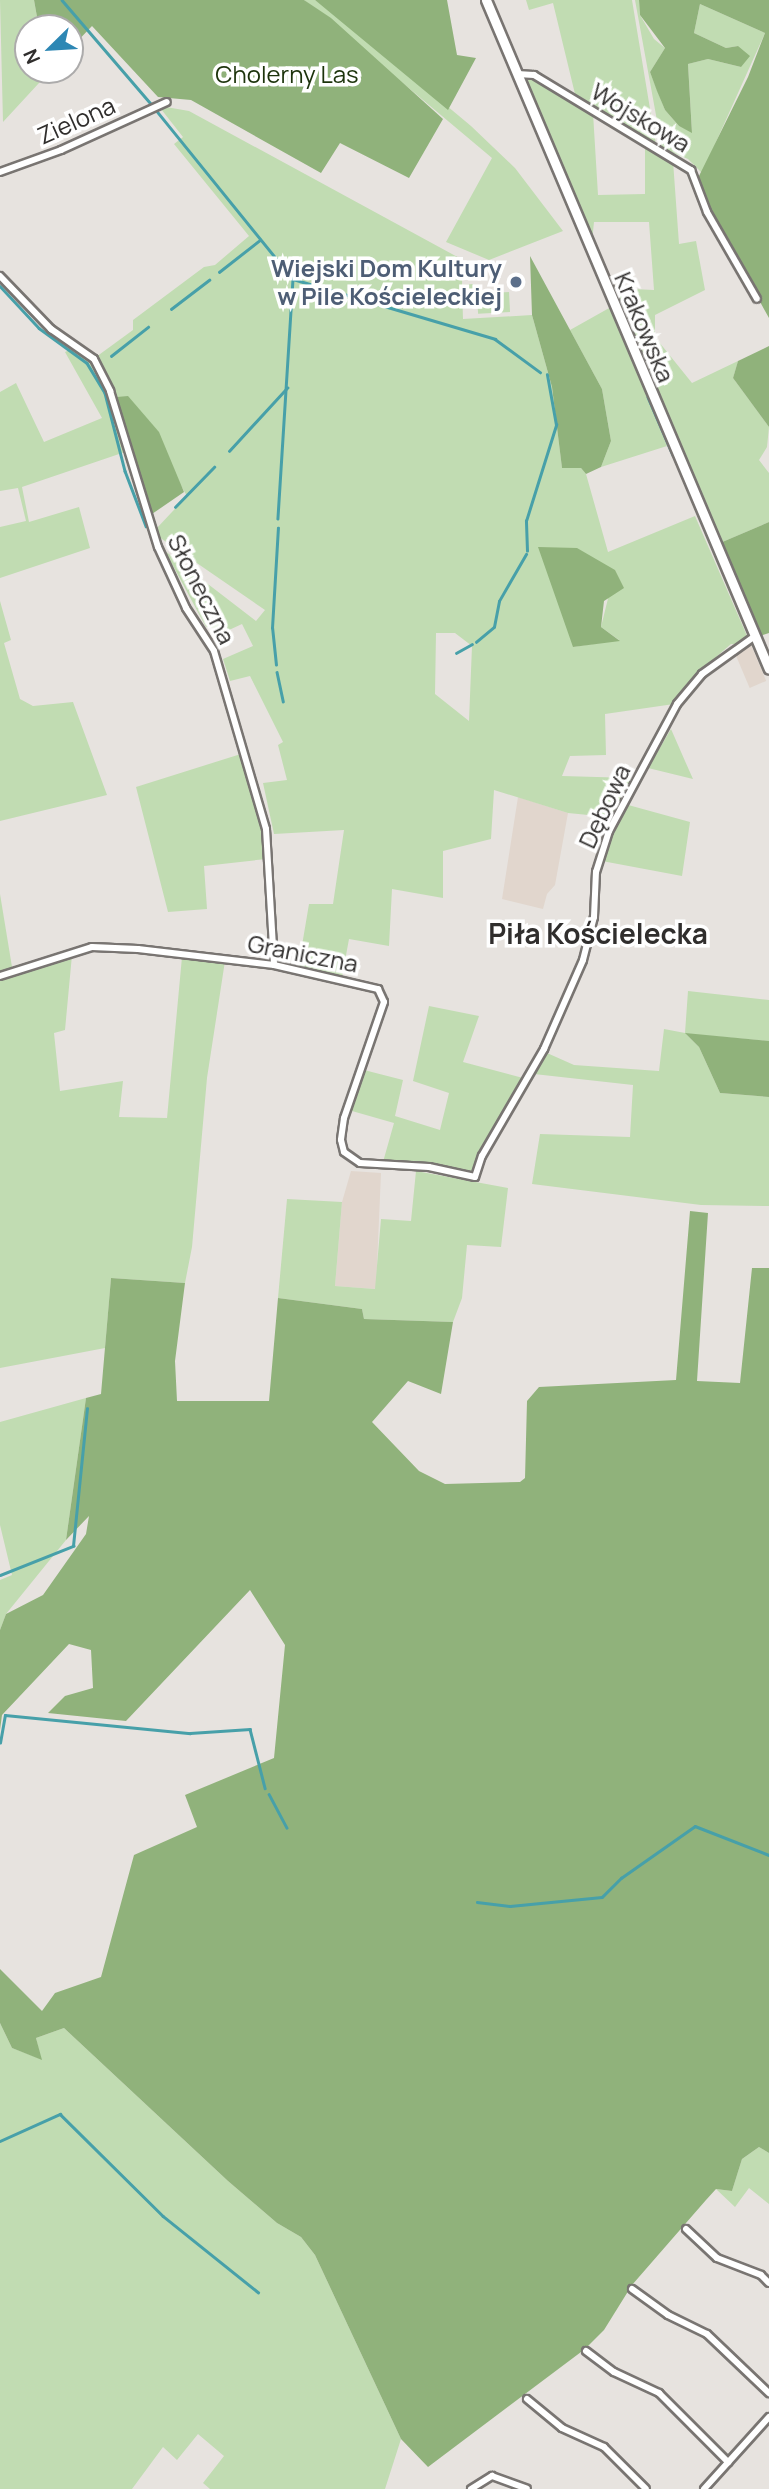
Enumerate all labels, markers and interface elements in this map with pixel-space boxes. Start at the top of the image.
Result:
north arrow [14,14,84,84]
text: N [17,45,46,68]
park label: Cholerny Las [215,60,359,88]
street label: Wojskowa [586,76,696,158]
street label: Zielona [33,90,119,150]
place label: Wiejski Dom Kultury w Pile Kościeleckiej [271,254,502,310]
street label: Krakowska [609,268,681,386]
marker: Wiejski Dom Kultury w Pile Kościeleckiej [508,274,524,290]
street label: Słoneczna [162,529,242,649]
street label: Dębowa [572,760,636,852]
district label: Piła Kościelecka [488,916,708,950]
street label: Graniczna [245,928,361,978]

